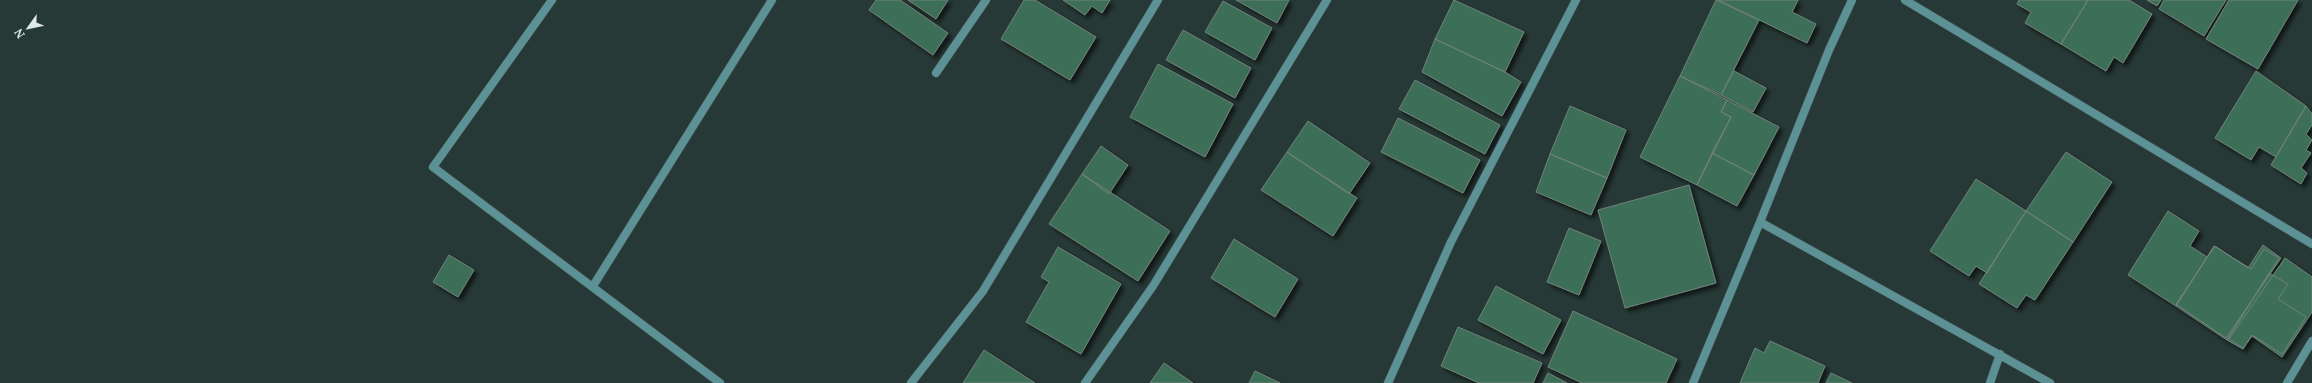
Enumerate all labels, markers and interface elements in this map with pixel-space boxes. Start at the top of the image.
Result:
north arrow [8,8,48,48]
text: N [10,26,28,41]

